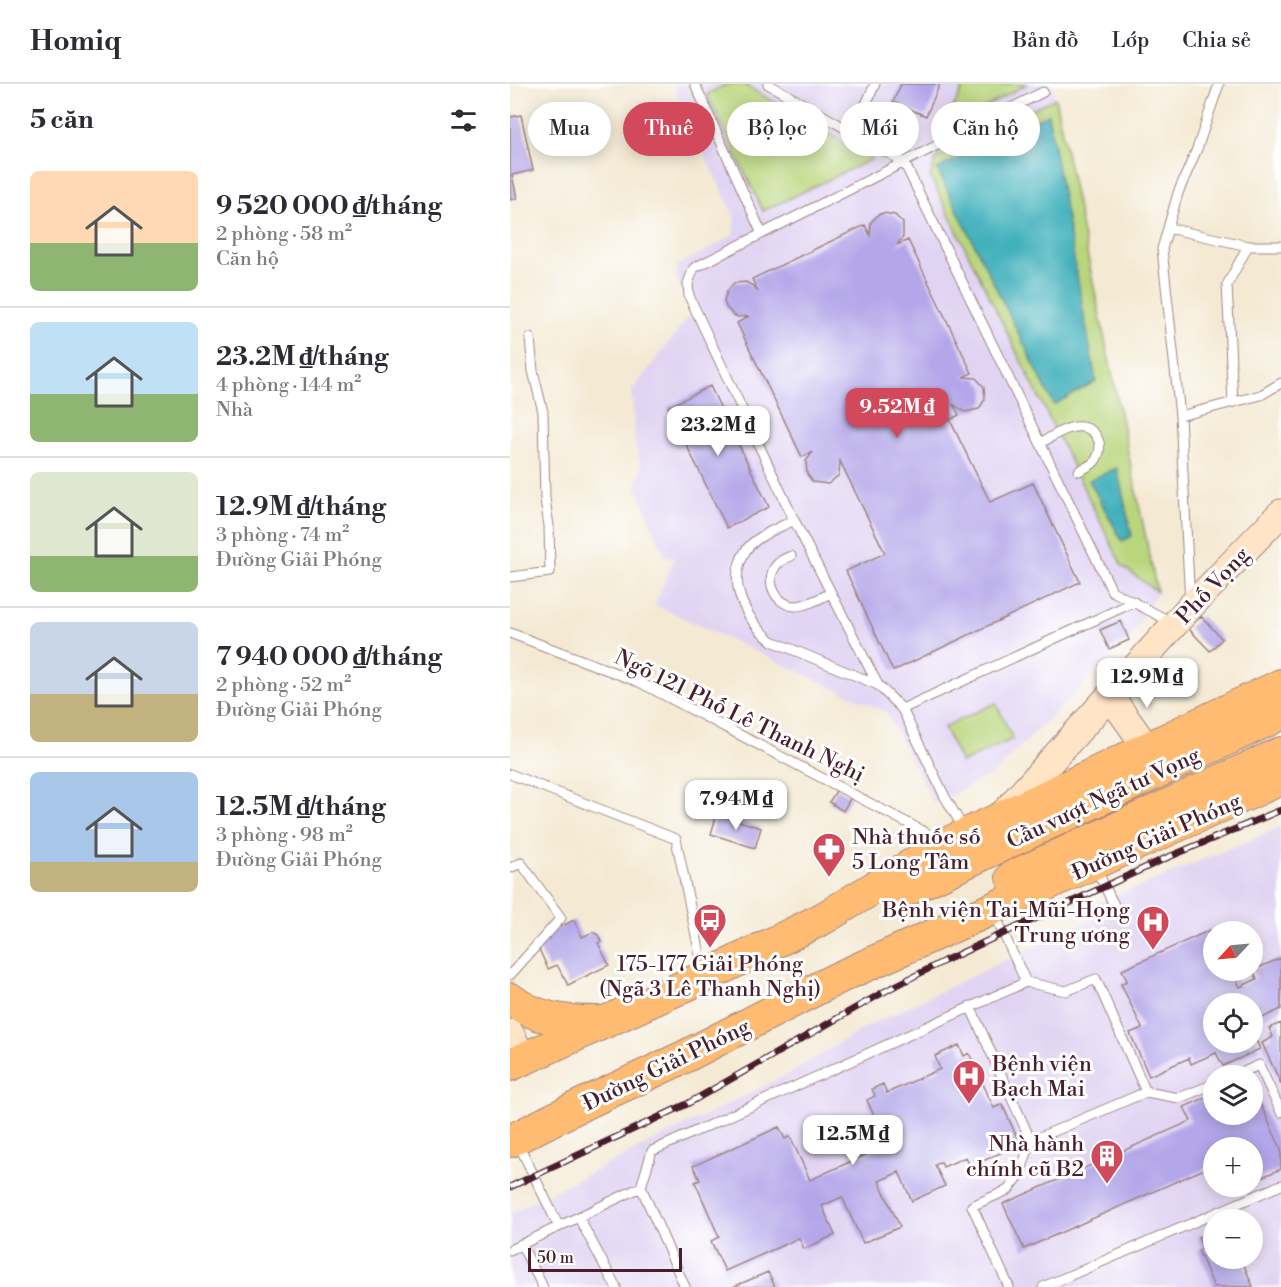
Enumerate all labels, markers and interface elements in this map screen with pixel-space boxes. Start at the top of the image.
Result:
text: Homiq [30,24,121,59]
text: Bản đồ [1013,28,1079,54]
text: Lớp [1112,28,1149,54]
text: Chia sẻ [1182,28,1251,54]
chip: Mua [528,102,611,156]
chip: Thuê [623,102,715,156]
chip: Bộ lọc [727,102,828,156]
chip: Mới [840,102,919,156]
chip: Căn hộ [931,102,1040,156]
text: 5 căn [30,104,94,136]
icon: filters [447,104,480,137]
text: 9 520 000 ₫/tháng [216,190,442,222]
icon: home [78,195,150,267]
text: 2 phòng · 58 m² [216,222,352,247]
text: Căn hộ [216,247,279,272]
text: 23.2M ₫/tháng [216,341,389,373]
icon: home [78,346,150,418]
text: 4 phòng · 144 m² [216,373,361,398]
pin: 9.52M ₫ [842,388,952,439]
text: 9.52M ₫ [860,395,934,420]
text: Nhà [216,398,253,423]
pin: 23.2M ₫ [663,406,773,457]
text: 23.2M ₫ [681,413,755,438]
text: 12.9M ₫/tháng [216,491,386,523]
icon: home [78,496,150,568]
text: 3 phòng · 74 m² [216,523,349,548]
street label: Phố Vọng [1171,541,1256,630]
text: Đường Giải Phóng [216,548,382,573]
text: 7 940 000 ₫/tháng [216,641,442,673]
street label: Ngõ 121 Phố Lê Thanh Nghị [610,644,869,789]
icon: home [78,646,150,718]
pin: 12.9M ₫ [1092,658,1202,709]
text: 12.9M ₫ [1111,665,1183,690]
text: 2 phòng · 52 m² [216,673,351,698]
text: Đường Giải Phóng [216,698,382,723]
street label: Cầu vượt Ngã tư Vọng [1003,741,1205,855]
pin: 7.94M ₫ [681,780,791,831]
text: 7.94M ₫ [699,787,773,812]
street label: Đường Giải Phóng [1068,788,1246,887]
text: 12.5M ₫/tháng [216,791,386,823]
icon: home [78,796,150,868]
text: 3 phòng · 98 m² [216,823,353,848]
place label: Nhà thuốc số 5 Long Tâm [852,824,981,876]
pharmacy icon: Nhà thuốc số 5 Long Tâm [811,831,847,878]
text: Đường Giải Phóng [216,848,382,873]
place label: Bệnh viện Tai-Mũi-Họng Trung ương [881,897,1131,949]
bus stop icon: 175-177 Giải Phóng (Ngã 3 Lê Thanh Nghị) [692,902,728,949]
hospital icon: Bệnh viện Tai-Mũi-Họng Trung ương [1135,904,1171,951]
north arrow [1203,921,1263,981]
map controls [1203,921,1263,1269]
place label: 175-177 Giải Phóng (Ngã 3 Lê Thanh Nghị) [599,951,821,1003]
button: locate [1203,993,1263,1053]
street label: Đường Giải Phóng [579,1013,755,1117]
place label: Bệnh viện Bạch Mai [991,1051,1092,1103]
hospital icon: Bệnh viện Bạch Mai [951,1058,987,1105]
button: layers [1203,1065,1263,1125]
pin: 12.5M ₫ [798,1115,908,1166]
text: 12.5M ₫ [817,1122,889,1147]
place label: Nhà hành chính cũ B2 [966,1131,1084,1183]
button: + [1203,1137,1263,1197]
building icon: Nhà hành chính cũ B2 [1089,1138,1125,1185]
button: − [1203,1209,1263,1269]
scale bar [528,1245,682,1272]
text: 50 m [537,1248,574,1268]

